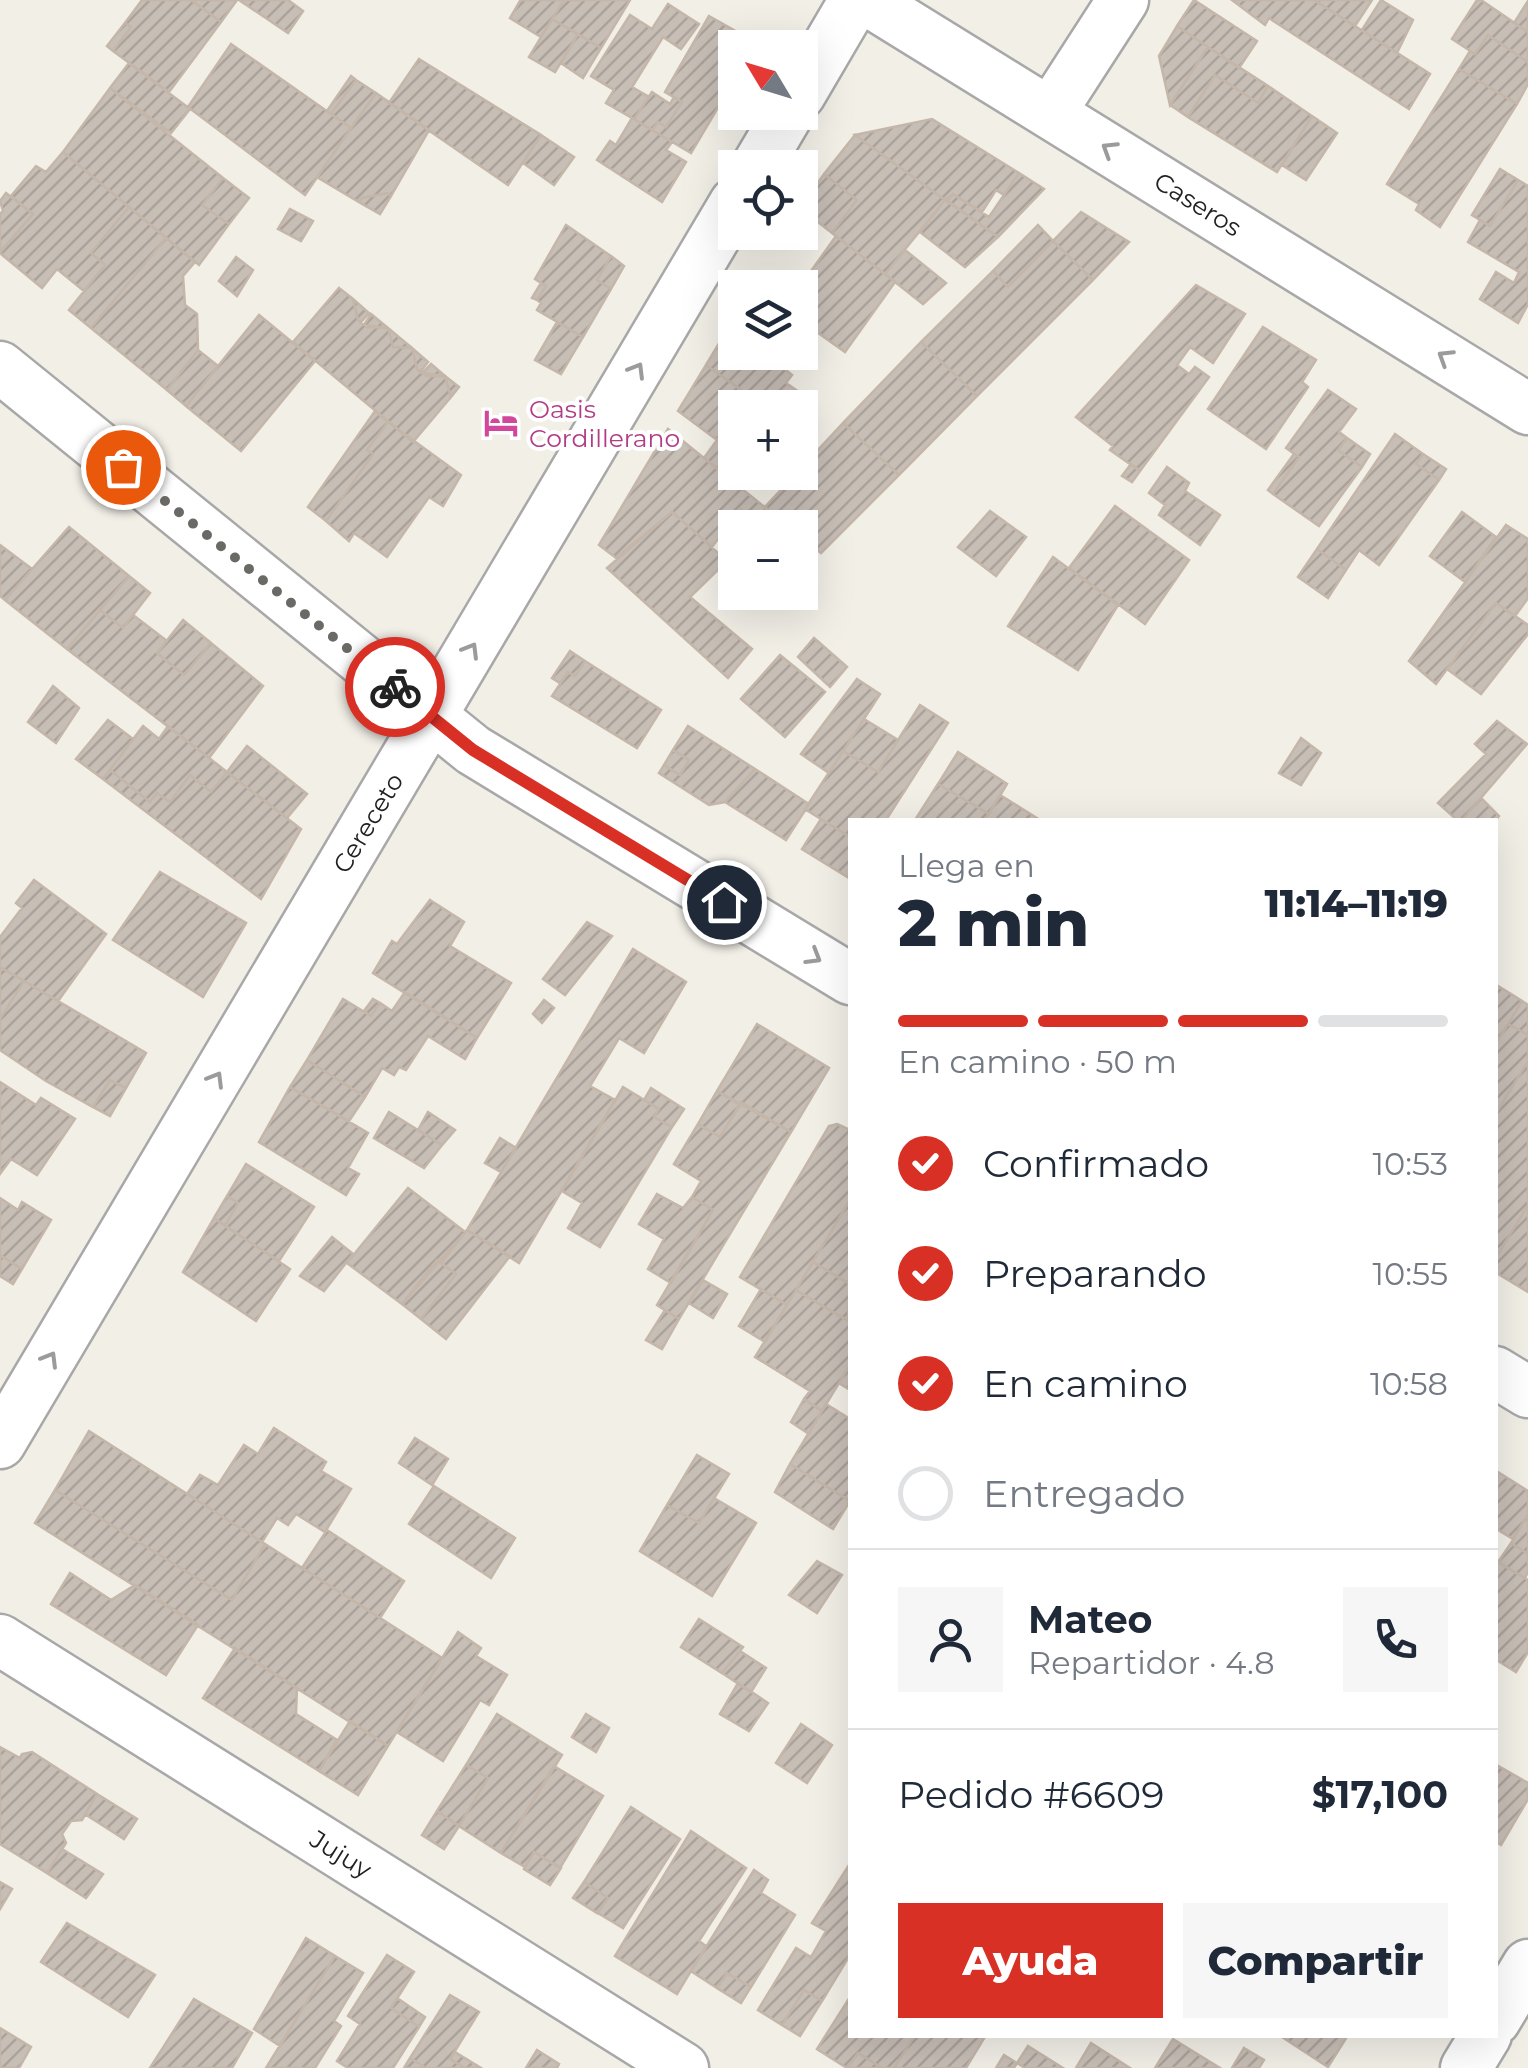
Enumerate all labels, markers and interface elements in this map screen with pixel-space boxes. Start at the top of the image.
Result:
north arrow [718,30,818,130]
map controls [718,30,818,610]
one-way arrow [1102,143,1120,162]
button: locate [718,150,818,250]
street label: Caseros [1149,166,1247,242]
button: layers [718,270,818,370]
one-way arrow [1438,351,1456,370]
one-way arrow [624,363,644,381]
button: + [718,390,818,490]
place label: Oasis Cordillerano [529,394,680,453]
hotel icon: Oasis Cordillerano [482,404,520,442]
pin [81,425,166,510]
icon: bag [96,440,151,495]
button: − [718,510,818,610]
courier [345,637,445,737]
one-way arrow [459,642,478,660]
icon: bike [368,660,423,715]
street label: Cereceto [326,768,410,878]
text: Llega en [898,846,1035,885]
pin [682,860,767,945]
icon: home [697,875,752,930]
text: 11:14–11:19 [1264,880,1448,927]
text: 2 min [898,883,1089,962]
one-way arrow [803,945,821,964]
text: En camino · 50 m [898,1042,1177,1081]
one-way arrow [204,1072,223,1090]
icon: check [898,1136,953,1191]
text: Confirmado [983,1140,1209,1187]
text: 10:53 [1372,1144,1448,1183]
icon: check [898,1246,953,1301]
text: Preparando [983,1250,1207,1297]
text: 10:55 [1372,1254,1448,1293]
one-way arrow [38,1352,57,1370]
icon: check [898,1356,953,1411]
text: En camino [983,1360,1188,1407]
text: 10:58 [1370,1364,1448,1403]
text: Entregado [983,1470,1185,1517]
button: person [898,1587,1003,1692]
button: phone [1343,1587,1448,1692]
text: Mateo [1028,1596,1153,1643]
text: Repartidor · 4.8 [1028,1643,1275,1682]
text: Pedido #6609 [898,1771,1164,1818]
text: $17,100 [1312,1771,1448,1818]
street label: Jujuy [304,1823,377,1885]
button: Ayuda [898,1903,1163,2018]
button: Compartir [1183,1903,1448,2018]

